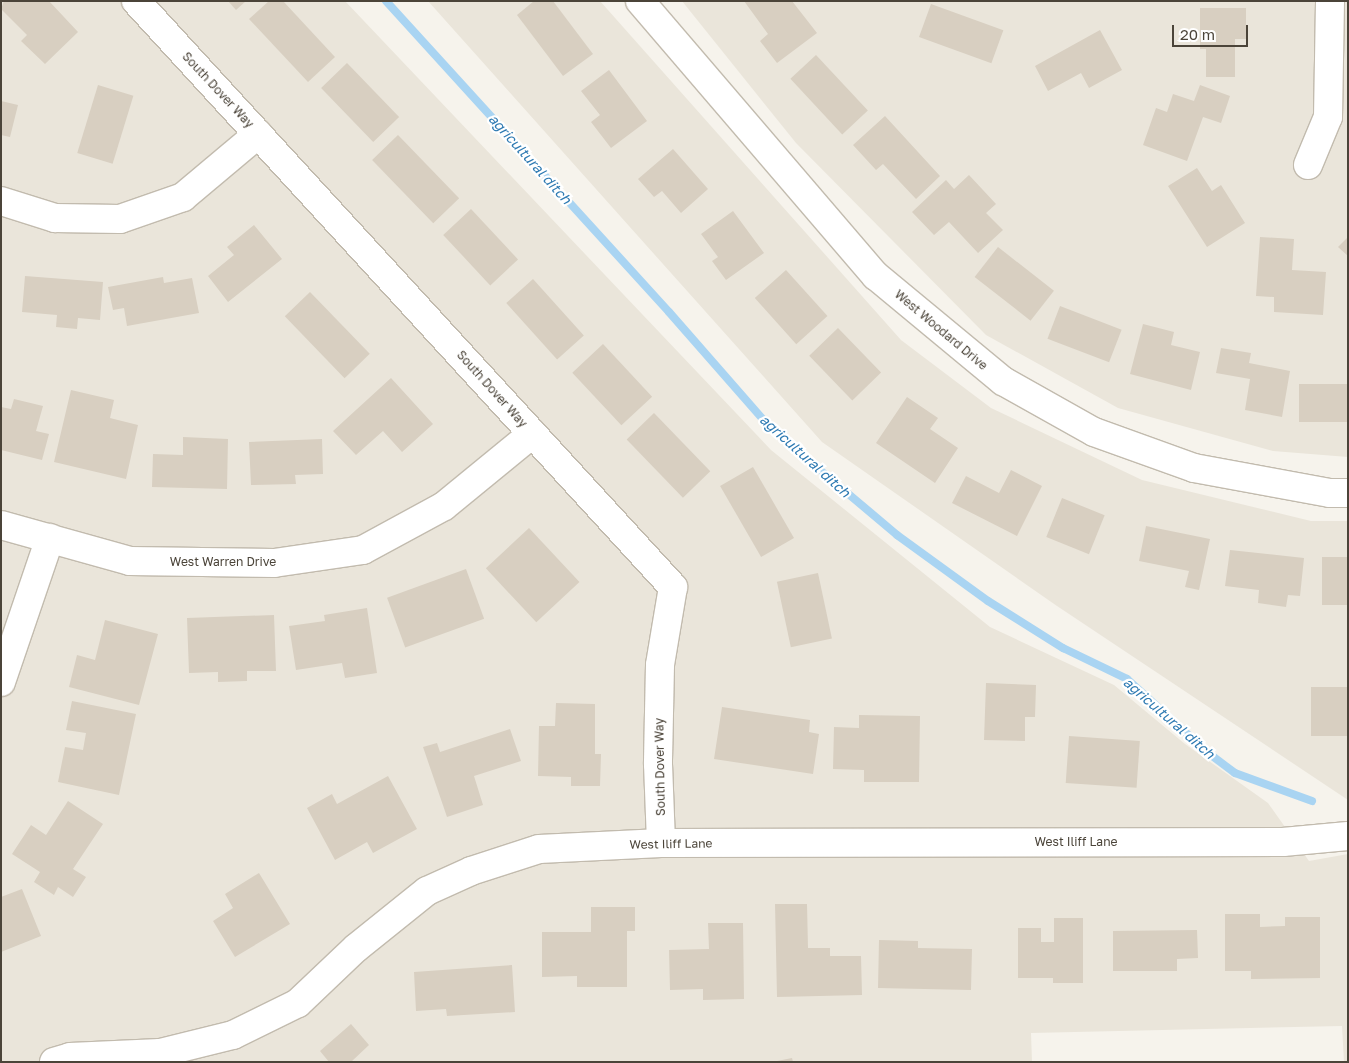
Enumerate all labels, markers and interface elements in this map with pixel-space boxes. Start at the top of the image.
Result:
scale bar [1174,15,1250,47]
text: 20 m [1180,25,1215,43]
street label: South Dover Way [179,49,257,131]
water label: agricultural ditch [485,110,575,208]
street label: West Woodard Drive [892,287,990,373]
street label: South Dover Way [454,348,530,430]
water label: agricultural ditch [756,411,854,501]
street label: West Warren Drive [170,555,276,569]
water label: agricultural ditch [1120,674,1218,762]
street label: South Dover Way [652,718,668,816]
street label: West Iliff Lane [1035,835,1117,849]
street label: West Iliff Lane [629,836,713,852]

